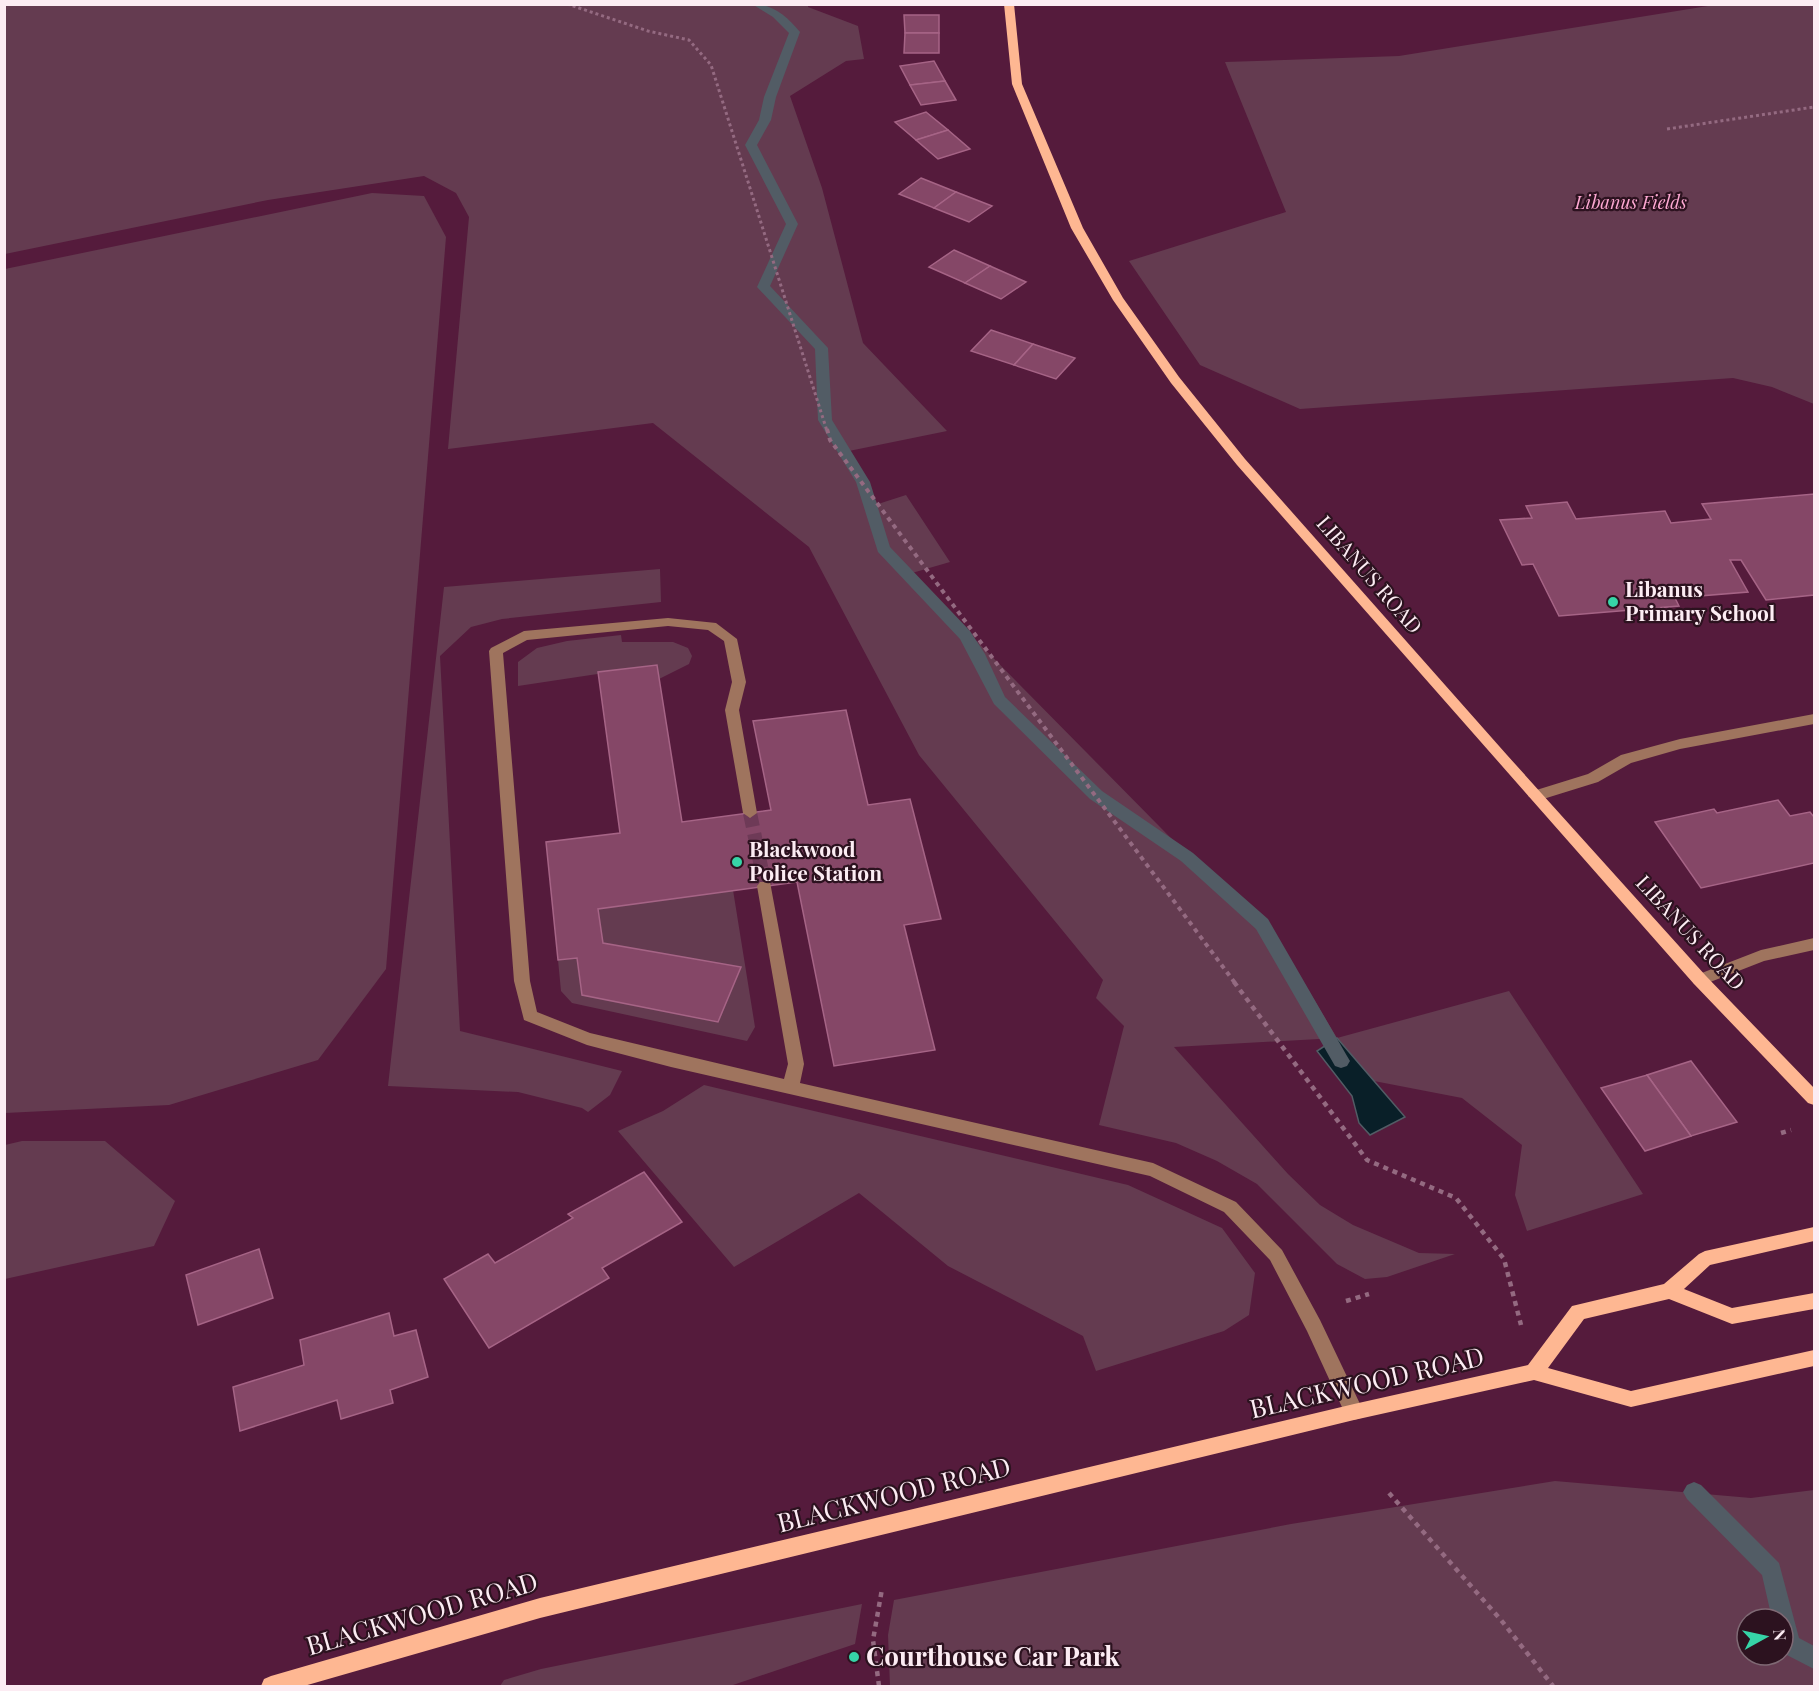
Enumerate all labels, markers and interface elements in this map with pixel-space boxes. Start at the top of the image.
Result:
park label: Libanus Fields [1574,190,1687,214]
street label: LIBANUS ROAD [1311,509,1430,639]
place label: Libanus Primary School [1625,574,1776,626]
marker: Libanus Primary School [1606,595,1620,609]
place label: Blackwood Police Station [749,834,882,886]
marker: Blackwood Police Station [730,855,744,869]
street label: LIBANUS ROAD [1631,868,1752,995]
street label: BLACKWOOD ROAD [1246,1338,1487,1426]
street label: BLACKWOOD ROAD [773,1448,1014,1539]
street label: BLACKWOOD ROAD [302,1563,541,1662]
north arrow [1735,1607,1795,1667]
text: N [1769,1628,1792,1642]
place label: Courthouse Car Park [866,1638,1120,1673]
marker: Courthouse Car Park [847,1650,861,1664]

